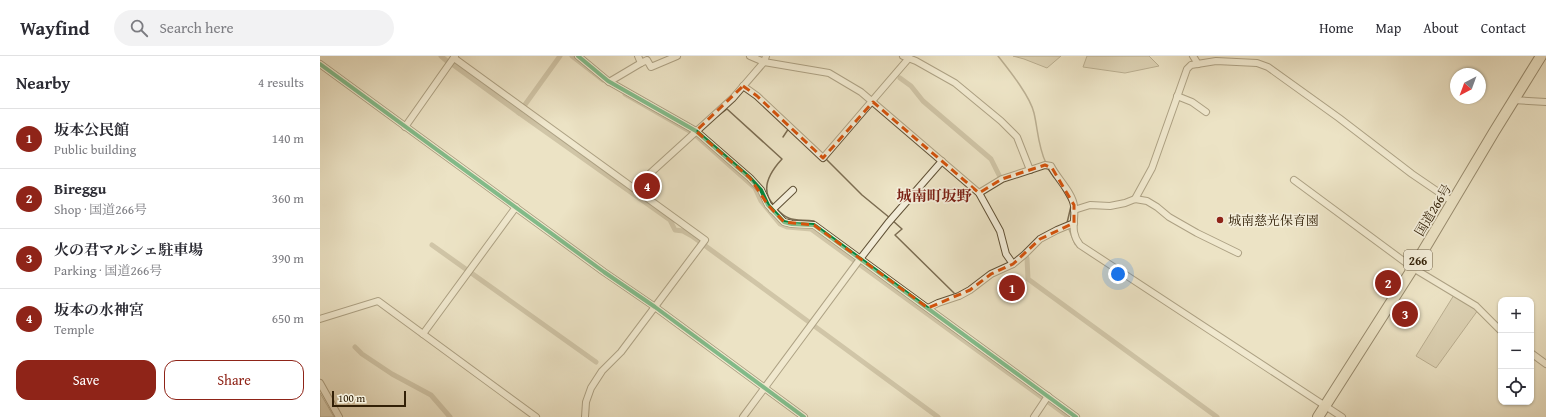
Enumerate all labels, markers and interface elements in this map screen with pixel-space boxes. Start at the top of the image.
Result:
search box [114,10,394,46]
text: Wayfind [20,14,90,42]
icon: search [128,17,150,39]
text: Search here [160,17,234,38]
text: Home [1319,18,1354,38]
text: Map [1376,18,1401,38]
text: About [1423,18,1459,38]
text: Contact [1481,18,1526,38]
north arrow [1450,68,1486,104]
text: Nearby [16,70,70,95]
text: 4 results [258,73,304,92]
text: 坂本公民館 [54,119,129,140]
text: 1 [26,129,32,148]
text: 140 m [272,129,304,148]
text: Public building [54,140,136,159]
pin: 4 [634,171,660,201]
text: Bireggu [54,178,106,199]
street label: 国道266号 [1410,180,1456,240]
district label: 城南町坂野 [896,185,972,206]
text: 2 [26,189,32,208]
text: 360 m [272,189,304,208]
text: Shop · 国道266号 [54,200,147,219]
place label: 城南慈光保育園 [1228,211,1319,230]
marker: 城南慈光保育園 [1215,215,1225,225]
text: 火の君マルシェ駐車場 [54,239,203,260]
text: 3 [26,249,32,268]
text: 390 m [272,249,304,268]
road number: 266 [1404,250,1432,270]
text: Parking · 国道266号 [54,261,162,280]
your location [1108,264,1128,284]
pin: 2 [1375,268,1401,298]
pin: 1 [999,273,1025,303]
map controls [1498,297,1534,405]
button: + [1498,297,1534,333]
text: 坂本の水神宮 [54,299,144,320]
pin: 3 [1392,299,1418,329]
text: 4 [26,309,32,328]
text: 650 m [272,309,304,328]
text: Temple [54,320,94,339]
button: − [1498,333,1534,369]
button: Save [16,360,156,400]
button: Share [164,360,304,400]
button: locate [1498,369,1534,405]
scale bar [332,389,406,408]
text: 100 m [338,390,365,406]

